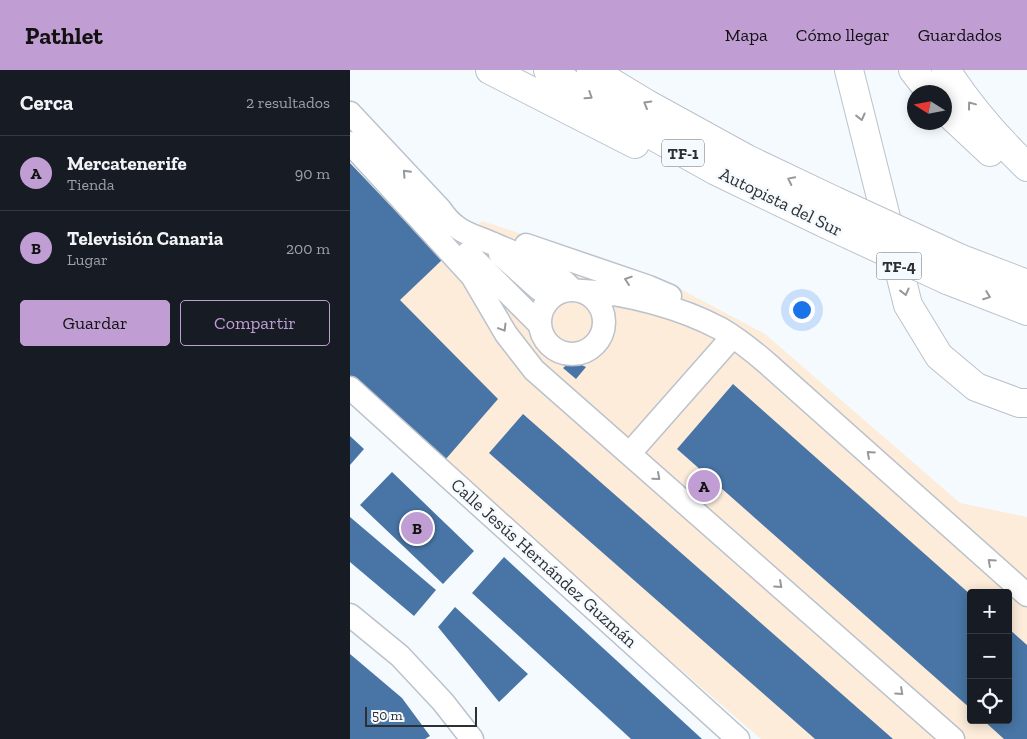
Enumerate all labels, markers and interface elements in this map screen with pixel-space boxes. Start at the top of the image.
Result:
text: Pathlet [25,21,103,50]
text: Mapa [725,24,768,46]
text: Cómo llegar [796,24,890,46]
text: Guardados [918,24,1002,46]
north arrow [907,85,952,130]
text: Cerca [20,90,73,115]
one-way arrow [583,90,592,100]
text: 2 resultados [246,93,330,112]
one-way arrow [644,100,653,110]
one-way arrow [968,102,976,111]
one-way arrow [855,113,866,122]
road number: TF-1 [662,140,704,166]
text: Mercatenerife [67,152,187,175]
street label: Autopista del Sur [716,163,846,241]
text: A [31,164,42,183]
text: 90 m [295,164,330,183]
one-way arrow [403,170,412,179]
text: Tienda [67,175,115,194]
one-way arrow [787,176,796,186]
text: Televisión Canaria [67,227,223,250]
text: B [31,239,41,258]
text: 200 m [286,239,330,258]
text: Lugar [67,250,108,269]
road number: TF-4 [876,252,922,280]
one-way arrow [624,276,633,286]
one-way arrow [899,287,910,296]
one-way arrow [982,290,991,300]
your location [789,297,815,323]
button: Guardar [20,300,170,346]
button: Compartir [180,300,330,346]
one-way arrow [497,323,507,332]
one-way arrow [866,451,875,460]
pin: A [688,467,720,505]
one-way arrow [651,471,660,480]
street label: Calle Jesús Hernández Guzmán [446,474,642,653]
pin: B [401,509,433,547]
one-way arrow [987,559,996,568]
one-way arrow [773,579,782,588]
map controls [967,589,1012,724]
button: + [967,589,1012,634]
button: − [967,634,1012,679]
button: locate [967,679,1012,724]
one-way arrow [895,687,904,696]
scale bar [365,704,478,727]
text: 50 m [372,707,403,724]

